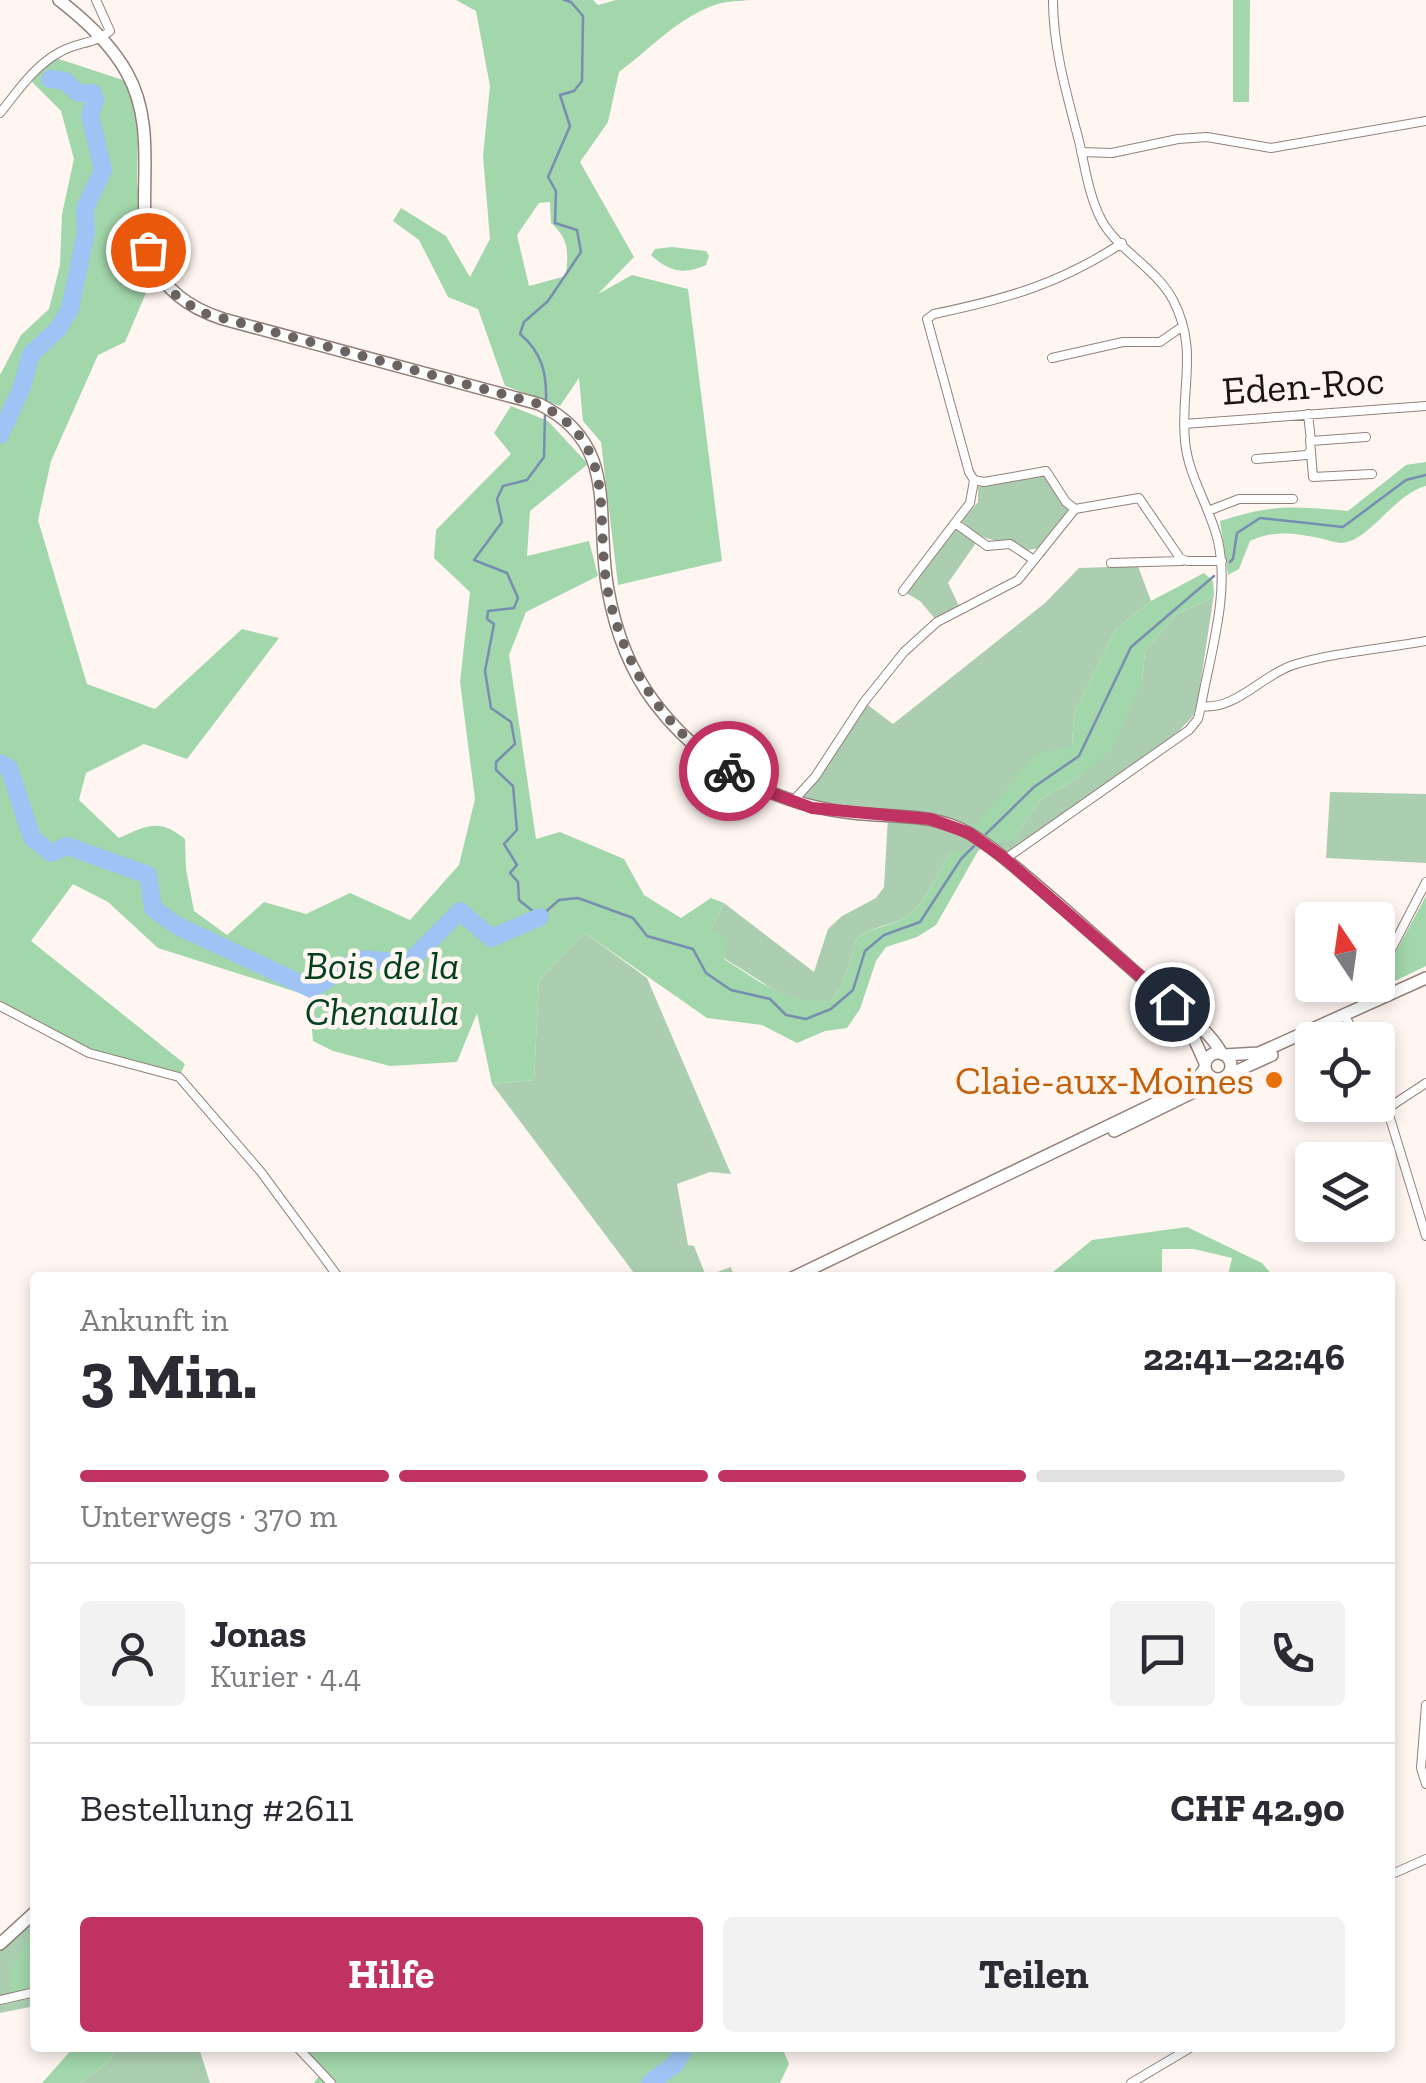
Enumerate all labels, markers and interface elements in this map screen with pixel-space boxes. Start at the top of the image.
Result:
pin [106,208,191,293]
icon: bag [121,223,176,278]
street label: Eden-Roc [1220,355,1386,415]
courier [679,721,779,821]
icon: bike [702,744,757,799]
north arrow [1295,902,1395,1002]
map controls [1295,902,1395,1242]
park label: Bois de la Chenaula [305,941,459,1035]
pin [1130,962,1215,1047]
icon: home [1145,977,1200,1032]
button: locate [1295,1022,1395,1122]
place label: Claie-aux-Moines [955,1056,1254,1104]
marker: Claie-aux-Moines [1263,1069,1285,1091]
button: layers [1295,1142,1395,1242]
text: Ankunft in [80,1301,229,1339]
text: 22:41–22:46 [1143,1334,1345,1380]
text: 3 Min. [80,1337,258,1415]
text: Unterwegs · 370 m [80,1497,337,1535]
button: person [80,1601,185,1706]
button: chat [1110,1601,1215,1706]
button: phone [1240,1601,1345,1706]
text: Jonas [210,1611,306,1657]
text: Kurier · 4.4 [210,1657,361,1695]
text: Bestellung #2611 [80,1785,354,1831]
text: CHF 42.90 [1171,1785,1345,1831]
button: Hilfe [80,1917,703,2032]
button: Teilen [723,1917,1345,2032]

